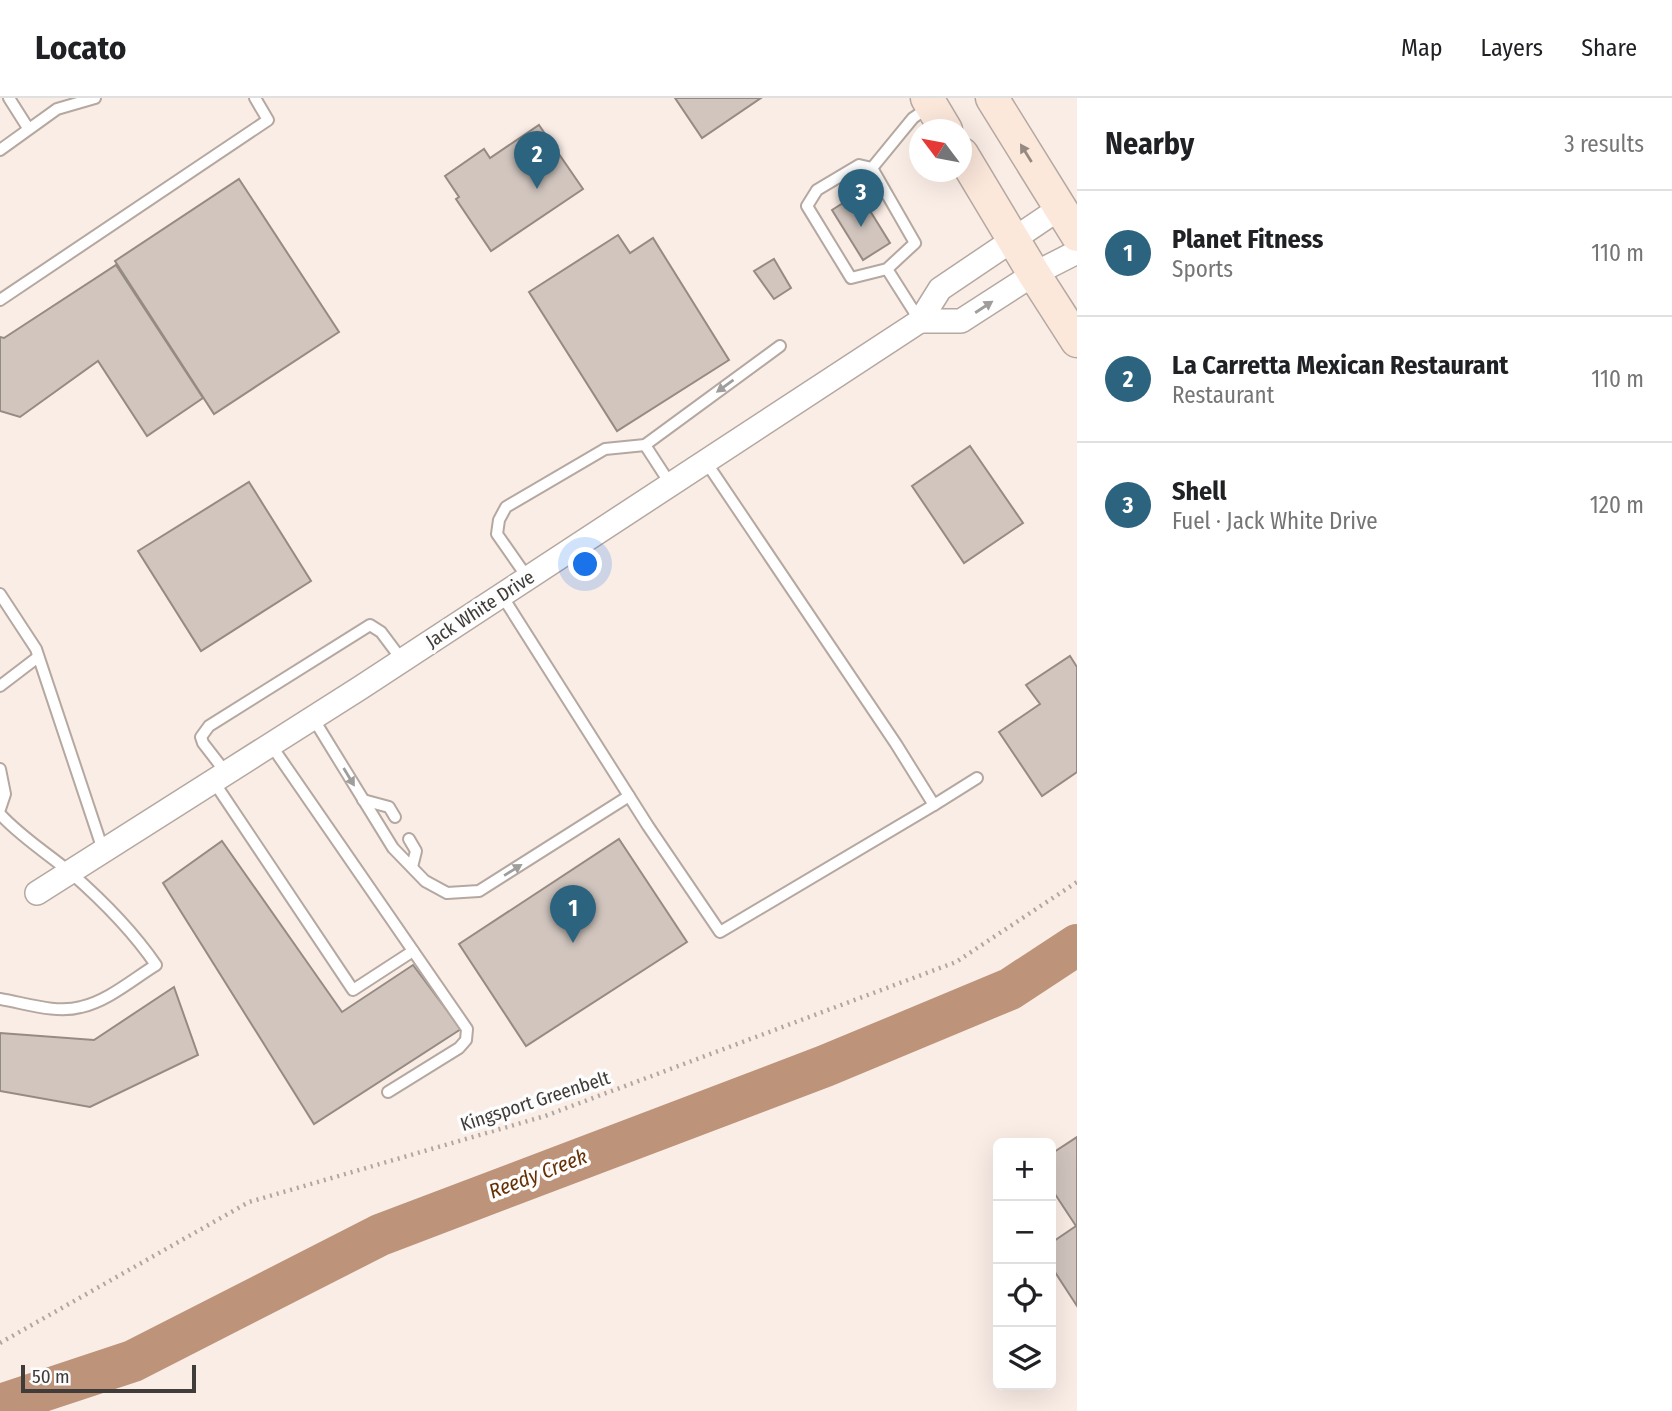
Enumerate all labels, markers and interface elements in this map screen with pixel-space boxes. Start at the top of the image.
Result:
text: Locato [35,28,126,68]
text: Map [1401,34,1443,62]
text: Layers [1481,34,1543,62]
text: Share [1581,34,1637,62]
north arrow [909,119,972,182]
text: Nearby [1105,126,1194,162]
text: 3 results [1564,130,1644,158]
pin: 2 [514,131,560,189]
one-way arrow [1020,143,1033,163]
pin: 3 [838,169,884,227]
text: Planet Fitness [1172,224,1323,255]
text: 1 [1123,239,1133,267]
text: 110 m [1591,239,1644,267]
text: Sports [1172,255,1233,283]
one-way arrow [974,300,993,313]
text: La Carretta Mexican Restaurant [1172,350,1509,381]
text: 2 [1123,365,1133,393]
text: 110 m [1591,365,1644,393]
one-way arrow [716,379,734,393]
text: Restaurant [1172,381,1274,409]
text: Shell [1172,476,1227,507]
text: 3 [1123,491,1133,519]
text: 120 m [1590,491,1644,519]
text: Fuel · Jack White Drive [1172,507,1378,535]
your location [568,547,602,581]
street label: Jack White Drive [421,565,539,653]
one-way arrow [343,767,355,786]
one-way arrow [504,863,523,876]
pin: 1 [550,885,596,943]
street label: Kingsport Greenbelt [457,1066,613,1136]
map controls [993,1138,1056,1390]
button: + [993,1138,1056,1201]
water label: Reedy Creek [485,1143,591,1205]
button: − [993,1201,1056,1264]
button: locate [993,1264,1056,1327]
button: layers [993,1327,1056,1390]
scale bar [21,1362,196,1394]
text: 50 m [32,1365,70,1388]

